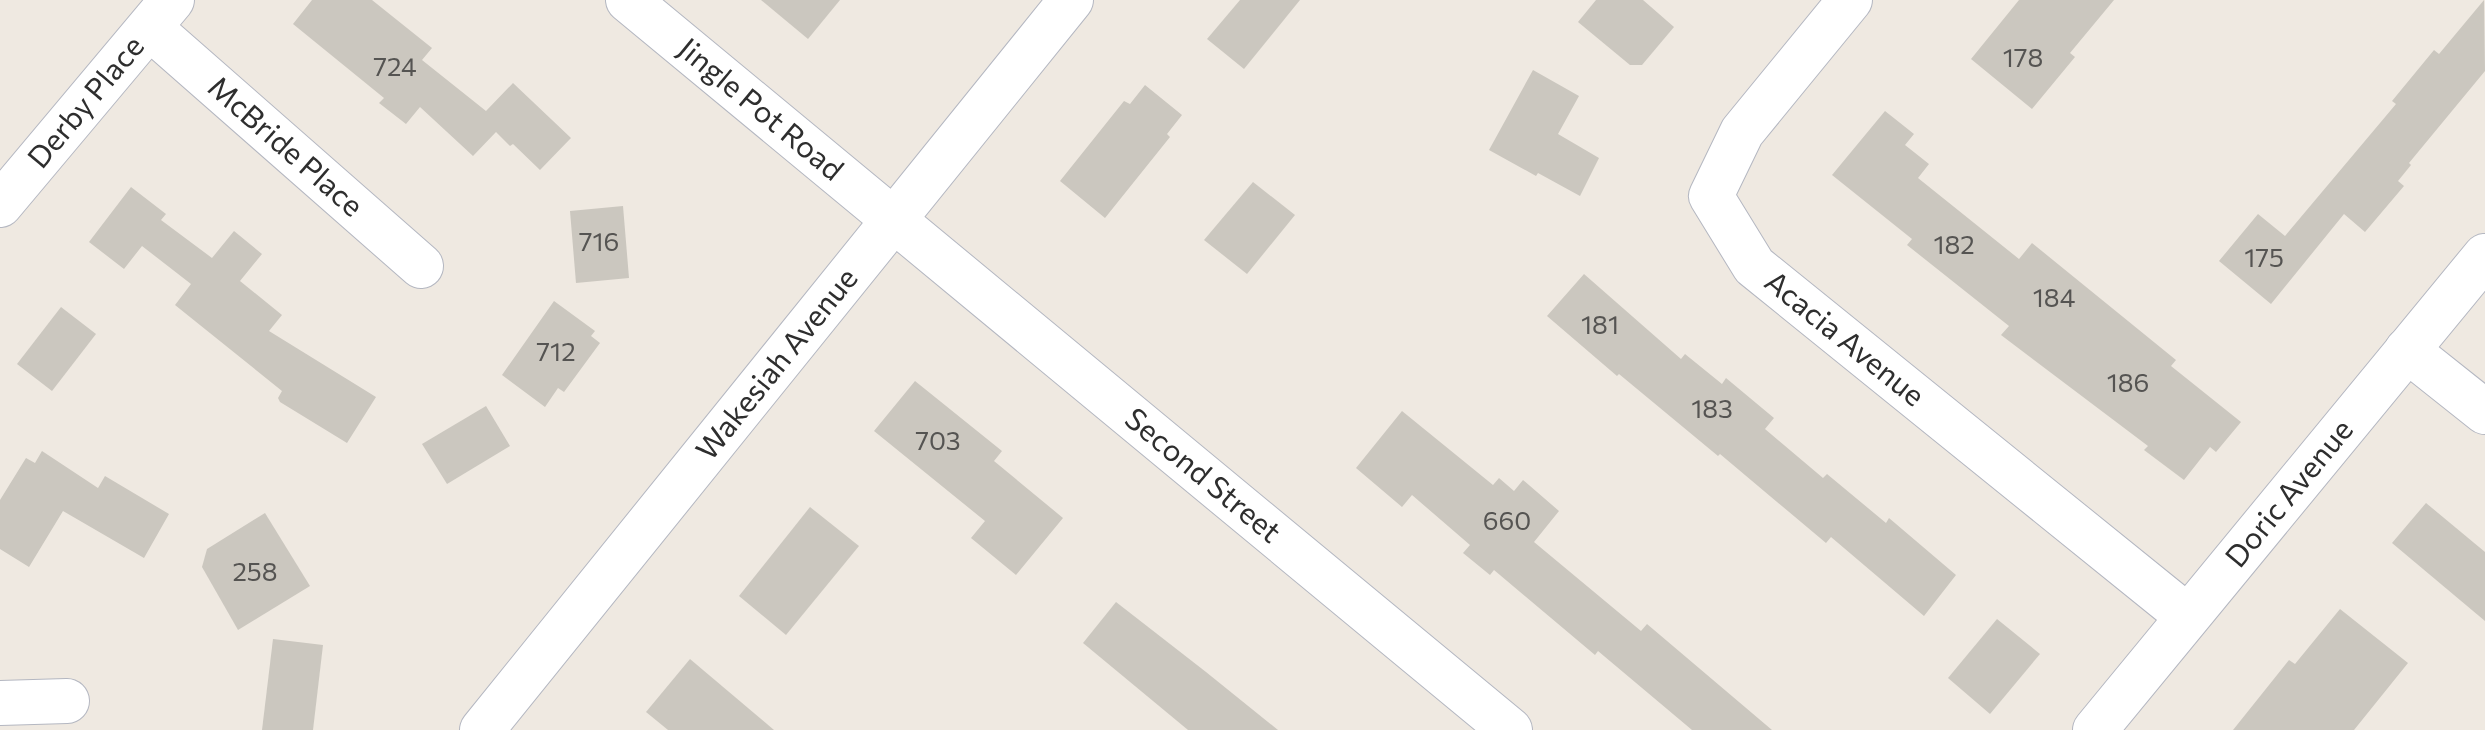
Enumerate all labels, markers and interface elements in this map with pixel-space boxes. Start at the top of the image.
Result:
street label: Derby Place [18,27,150,174]
street label: Jingle Pot Road [672,29,852,187]
house number: 178 [2003,41,2043,72]
house number: 724 [373,50,417,81]
street label: McBride Place [202,67,372,223]
house number: 716 [579,225,619,256]
house number: 182 [1933,228,1975,259]
house number: 175 [2244,241,2284,272]
street label: Wakesiah Avenue [687,259,864,466]
street label: Acacia Avenue [1759,262,1933,413]
house number: 184 [2033,281,2075,312]
house number: 181 [1581,308,1619,339]
house number: 712 [536,335,576,366]
house number: 186 [2107,366,2149,397]
house number: 183 [1691,392,1733,423]
street label: Second Street [1119,398,1290,549]
street label: Doric Avenue [2216,411,2359,574]
house number: 703 [915,424,961,455]
house number: 660 [1483,504,1531,535]
house number: 258 [232,555,278,586]

